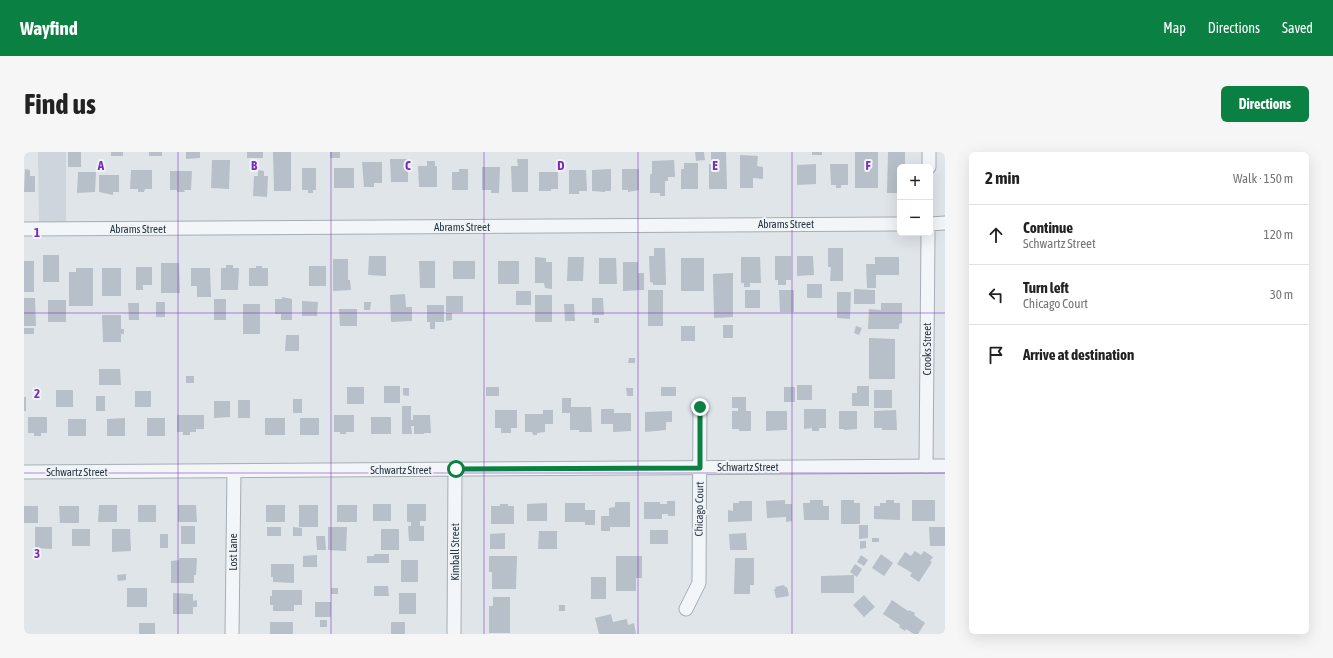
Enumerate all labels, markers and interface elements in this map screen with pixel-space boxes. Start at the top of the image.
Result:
text: Wayfind [20,17,78,39]
text: Map [1163,20,1186,36]
text: Directions [1208,20,1260,36]
text: Saved [1282,20,1313,36]
button: Directions [1221,86,1309,122]
text: Find us [24,88,96,120]
text: A [97,158,105,173]
text: B [251,158,258,173]
text: C [405,158,411,173]
text: D [557,158,565,173]
text: E [712,158,718,173]
text: F [865,158,871,173]
map controls [897,164,933,236]
button: + [897,164,933,200]
text: 2 min [985,168,1020,188]
text: Walk · 150 m [1233,171,1293,186]
button: − [897,200,933,236]
street label: Abrams Street [758,218,814,230]
text: Continue [1023,219,1073,236]
street label: Abrams Street [434,221,490,233]
street label: Abrams Street [110,223,166,235]
icon: ahead [985,224,1007,246]
text: 1 [34,225,40,240]
text: 120 m [1264,227,1293,242]
text: Schwartz Street [1023,236,1096,251]
text: Turn left [1023,279,1069,296]
icon: left [985,284,1007,306]
text: 30 m [1270,287,1293,302]
text: Chicago Court [1023,296,1088,311]
street label: Crooks Street [921,323,933,375]
icon: arrive [985,344,1007,366]
text: Arrive at destination [1023,346,1134,363]
text: 2 [34,386,40,401]
route end [691,398,709,416]
route start [447,460,465,478]
street label: Schwartz Street [717,461,779,473]
street label: Schwartz Street [370,464,432,476]
street label: Schwartz Street [46,466,108,478]
street label: Chicago Court [693,481,705,537]
street label: Kimball Street [449,523,461,581]
street label: Lost Lane [227,533,239,571]
text: 3 [34,546,40,561]

